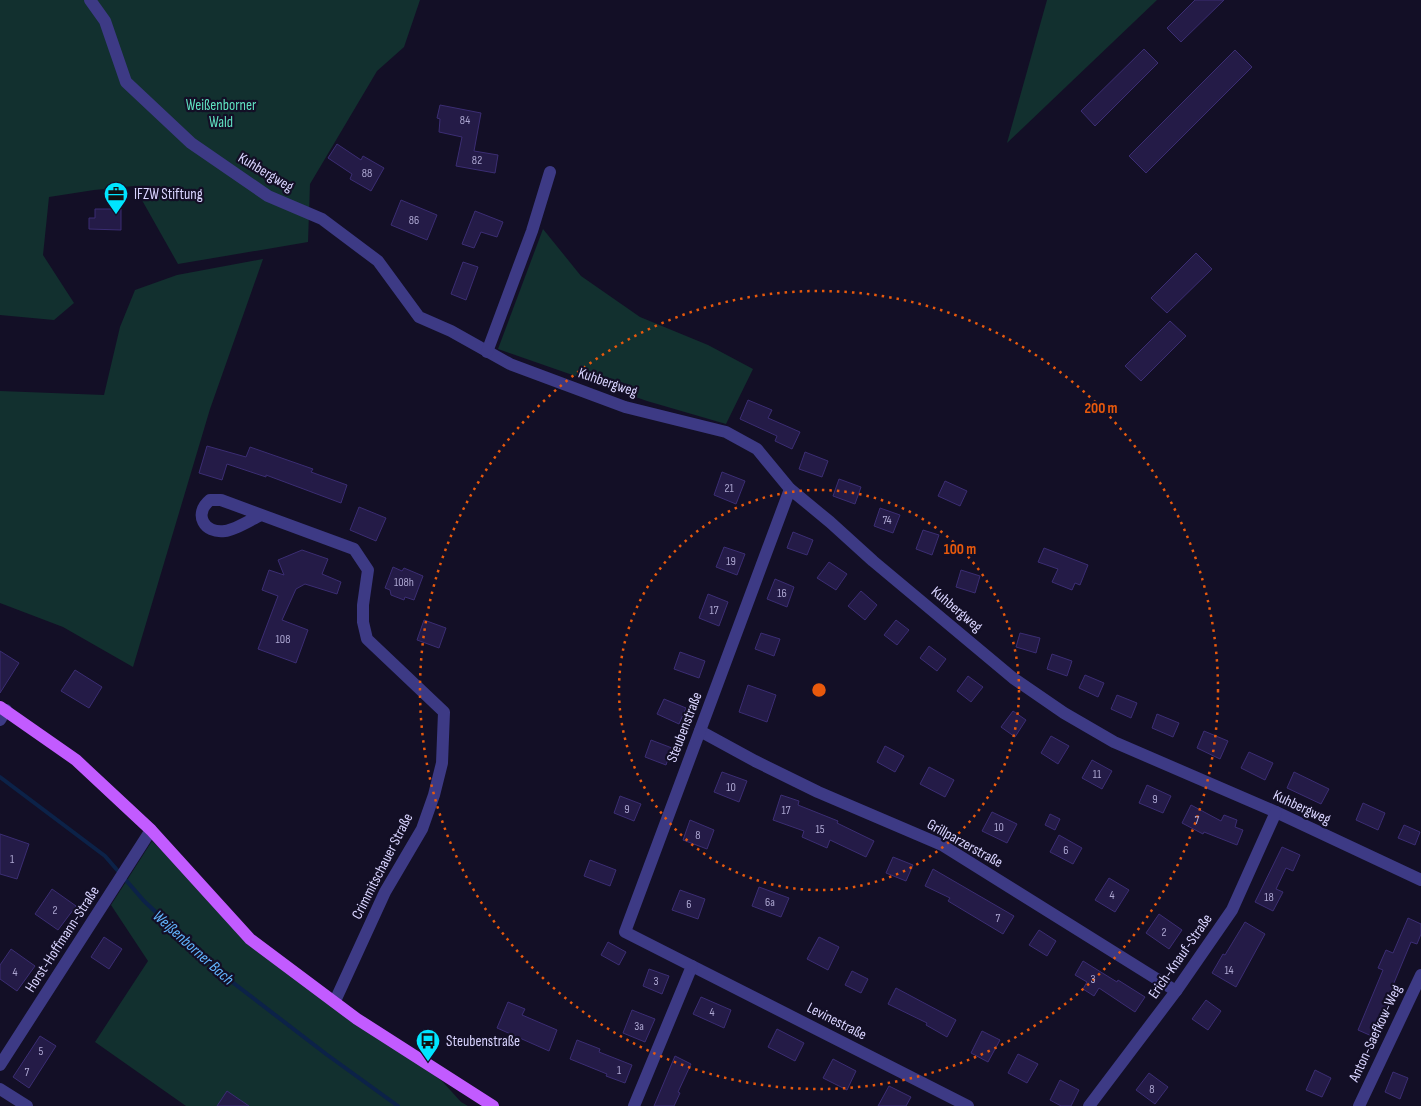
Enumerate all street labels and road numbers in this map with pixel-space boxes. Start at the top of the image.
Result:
street label: Kuhbergweg [234,148,297,196]
street label: Kuhbergweg [576,363,640,401]
street label: Kuhbergweg [927,582,986,636]
street label: Steubenstraße [662,689,707,765]
street label: Kuhbergweg [1270,786,1334,829]
street label: Crimmitschauer Straße [348,810,417,922]
street label: Grillparzerstraße [923,815,1006,872]
street label: Horst-Hoffmann-Straße [21,883,104,996]
street label: Erich-Knauf-Straße [1144,910,1217,1002]
street label: Anton-Saefkow-Weg [1344,982,1406,1086]
street label: Levinestraße [804,998,870,1045]

